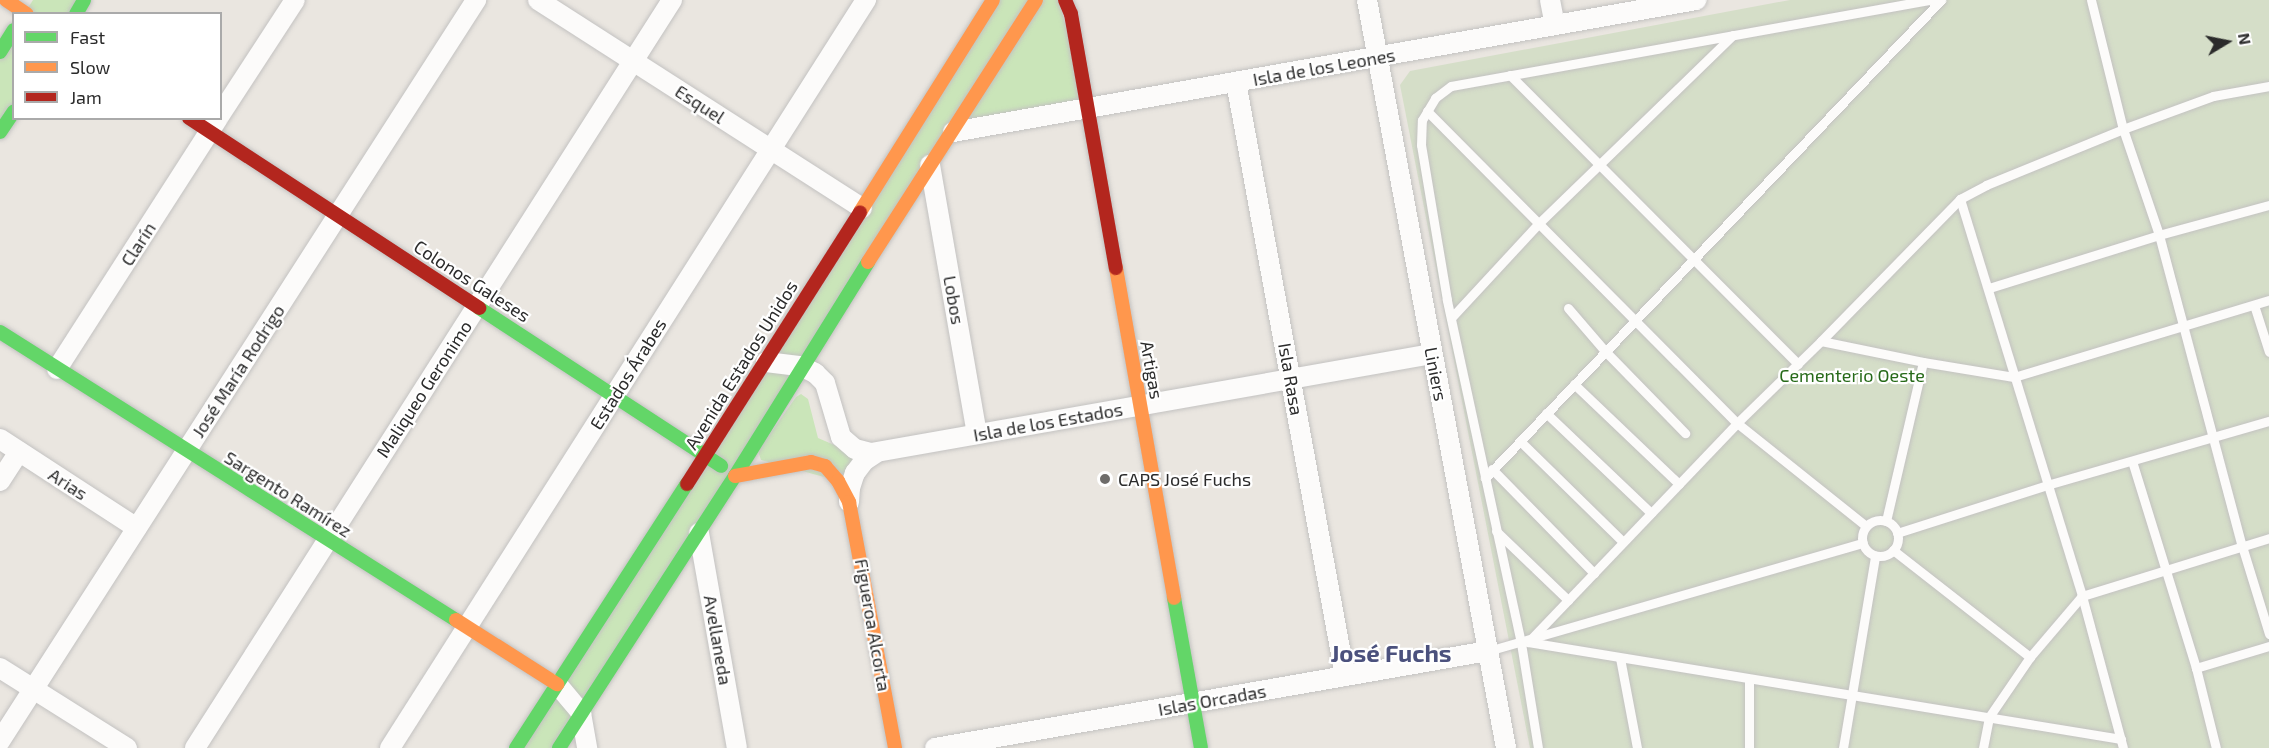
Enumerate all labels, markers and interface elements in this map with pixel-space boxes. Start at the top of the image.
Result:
legend [12,12,222,120]
north arrow [2197,12,2257,72]
text: Fast [70,26,105,48]
text: N [2235,31,2256,46]
street label: Isla de los Leones [1251,44,1397,90]
text: Slow [70,56,110,78]
street label: Esquel [671,80,729,128]
text: Jam [70,86,102,108]
street label: Clarín [116,218,160,270]
street label: Colonos Galeses [410,235,534,327]
street label: Lobos [939,274,969,326]
street label: Avenida Estados Unidos [680,276,802,454]
street label: José María Rodrigo [187,301,289,441]
street label: Estados Árabes [585,314,671,434]
street label: Maliqueo Geronimo [372,316,476,462]
street label: Artigas [1136,339,1168,401]
street label: Isla Rasa [1274,341,1308,417]
street label: Liniers [1420,345,1452,403]
park label: Cementerio Oeste [1779,364,1925,386]
street label: Isla de los Estados [972,398,1124,446]
street label: Sargento Ramírez [221,446,355,542]
street label: Arias [45,464,91,504]
place label: CAPS José Fuchs [1118,468,1251,490]
marker: CAPS José Fuchs [1096,470,1114,488]
street label: Figueroa Alcorta [851,557,895,693]
street label: Avellaneda [699,593,737,687]
district label: José Fuchs [1330,639,1452,667]
street label: Islas Orcadas [1156,680,1268,720]

